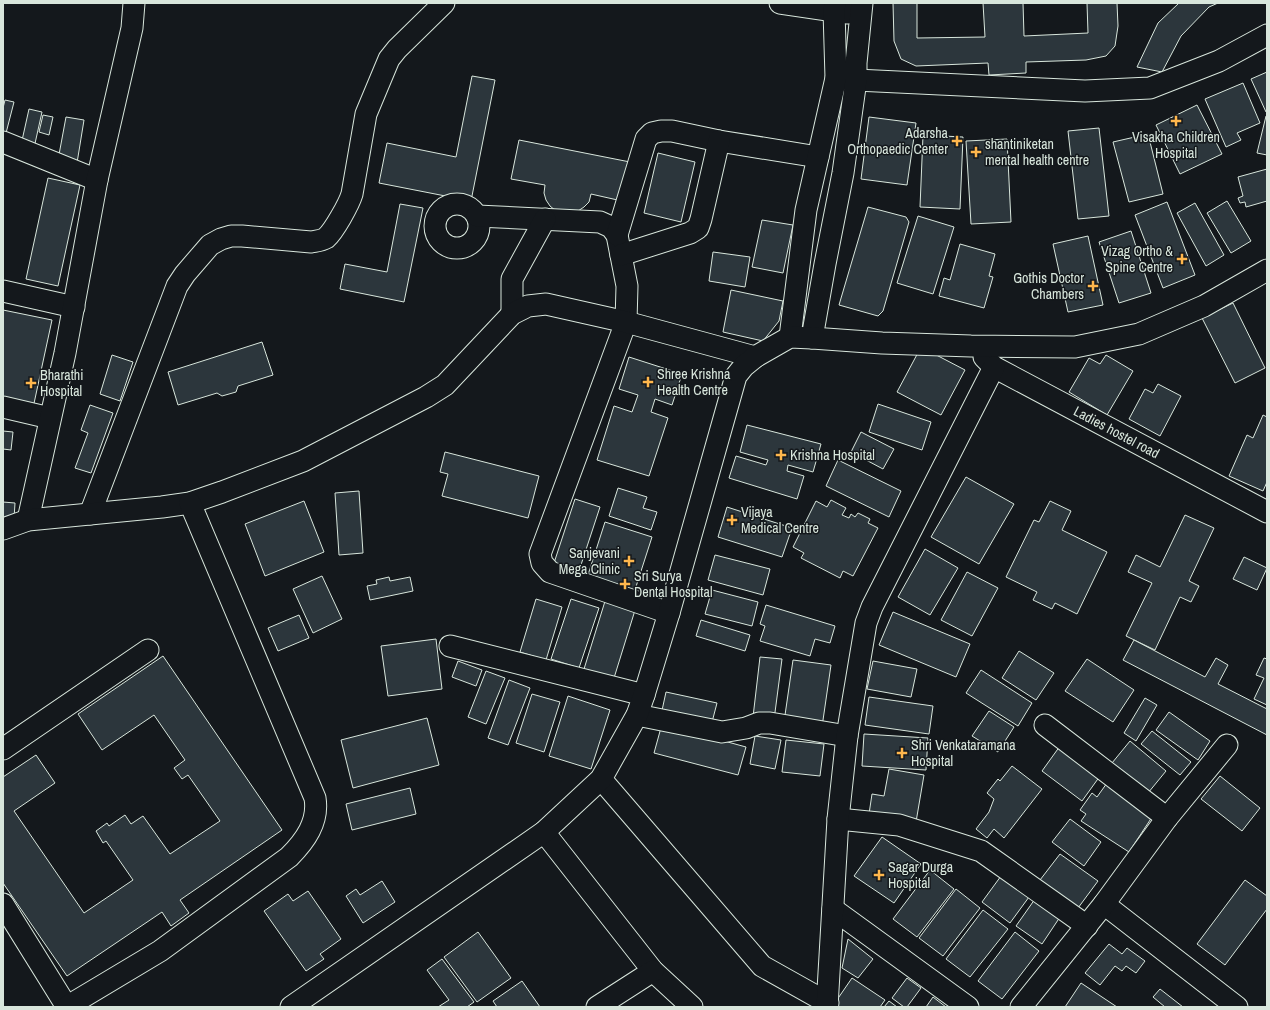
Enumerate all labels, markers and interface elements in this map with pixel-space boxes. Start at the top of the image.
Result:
marker: Visakha Children Hospital [1170,115,1182,127]
place label: Adarsha Orthopaedic Center [847,124,949,158]
place label: Visakha Children Hospital [1132,128,1220,162]
marker: Adarsha Orthopaedic Center [951,135,963,147]
place label: shantiniketan mental health centre [985,135,1089,169]
marker: shantiniketan mental health centre [970,146,982,158]
place label: Vizag Ortho & Spine Centre [1101,242,1173,276]
marker: Vizag Ortho & Spine Centre [1176,253,1188,265]
place label: Gothis Doctor Chambers [1013,269,1084,303]
marker: Gothis Doctor Chambers [1087,280,1099,292]
place label: Shree Krishna Health Centre [657,365,731,399]
place label: Bharathi Hospital [40,366,83,400]
marker: Shree Krishna Health Centre [642,376,654,388]
marker: Bharathi Hospital [25,377,37,389]
street label: Ladies hostel road [1071,402,1163,462]
place label: Krishna Hospital [790,446,875,464]
marker: Krishna Hospital [775,449,787,461]
place label: Vijaya Medical Centre [741,503,819,537]
marker: Vijaya Medical Centre [726,514,738,526]
place label: Sanjevani Mega Clinic [559,544,620,578]
marker: Sanjevani Mega Clinic [623,555,635,567]
place label: Sri Surya Dental Hospital [634,567,712,601]
marker: Sri Surya Dental Hospital [619,578,631,590]
place label: Shri Venkataramana Hospital [911,736,1016,770]
marker: Shri Venkataramana Hospital [896,747,908,759]
place label: Sagar Durga Hospital [888,858,954,892]
marker: Sagar Durga Hospital [873,869,885,881]

